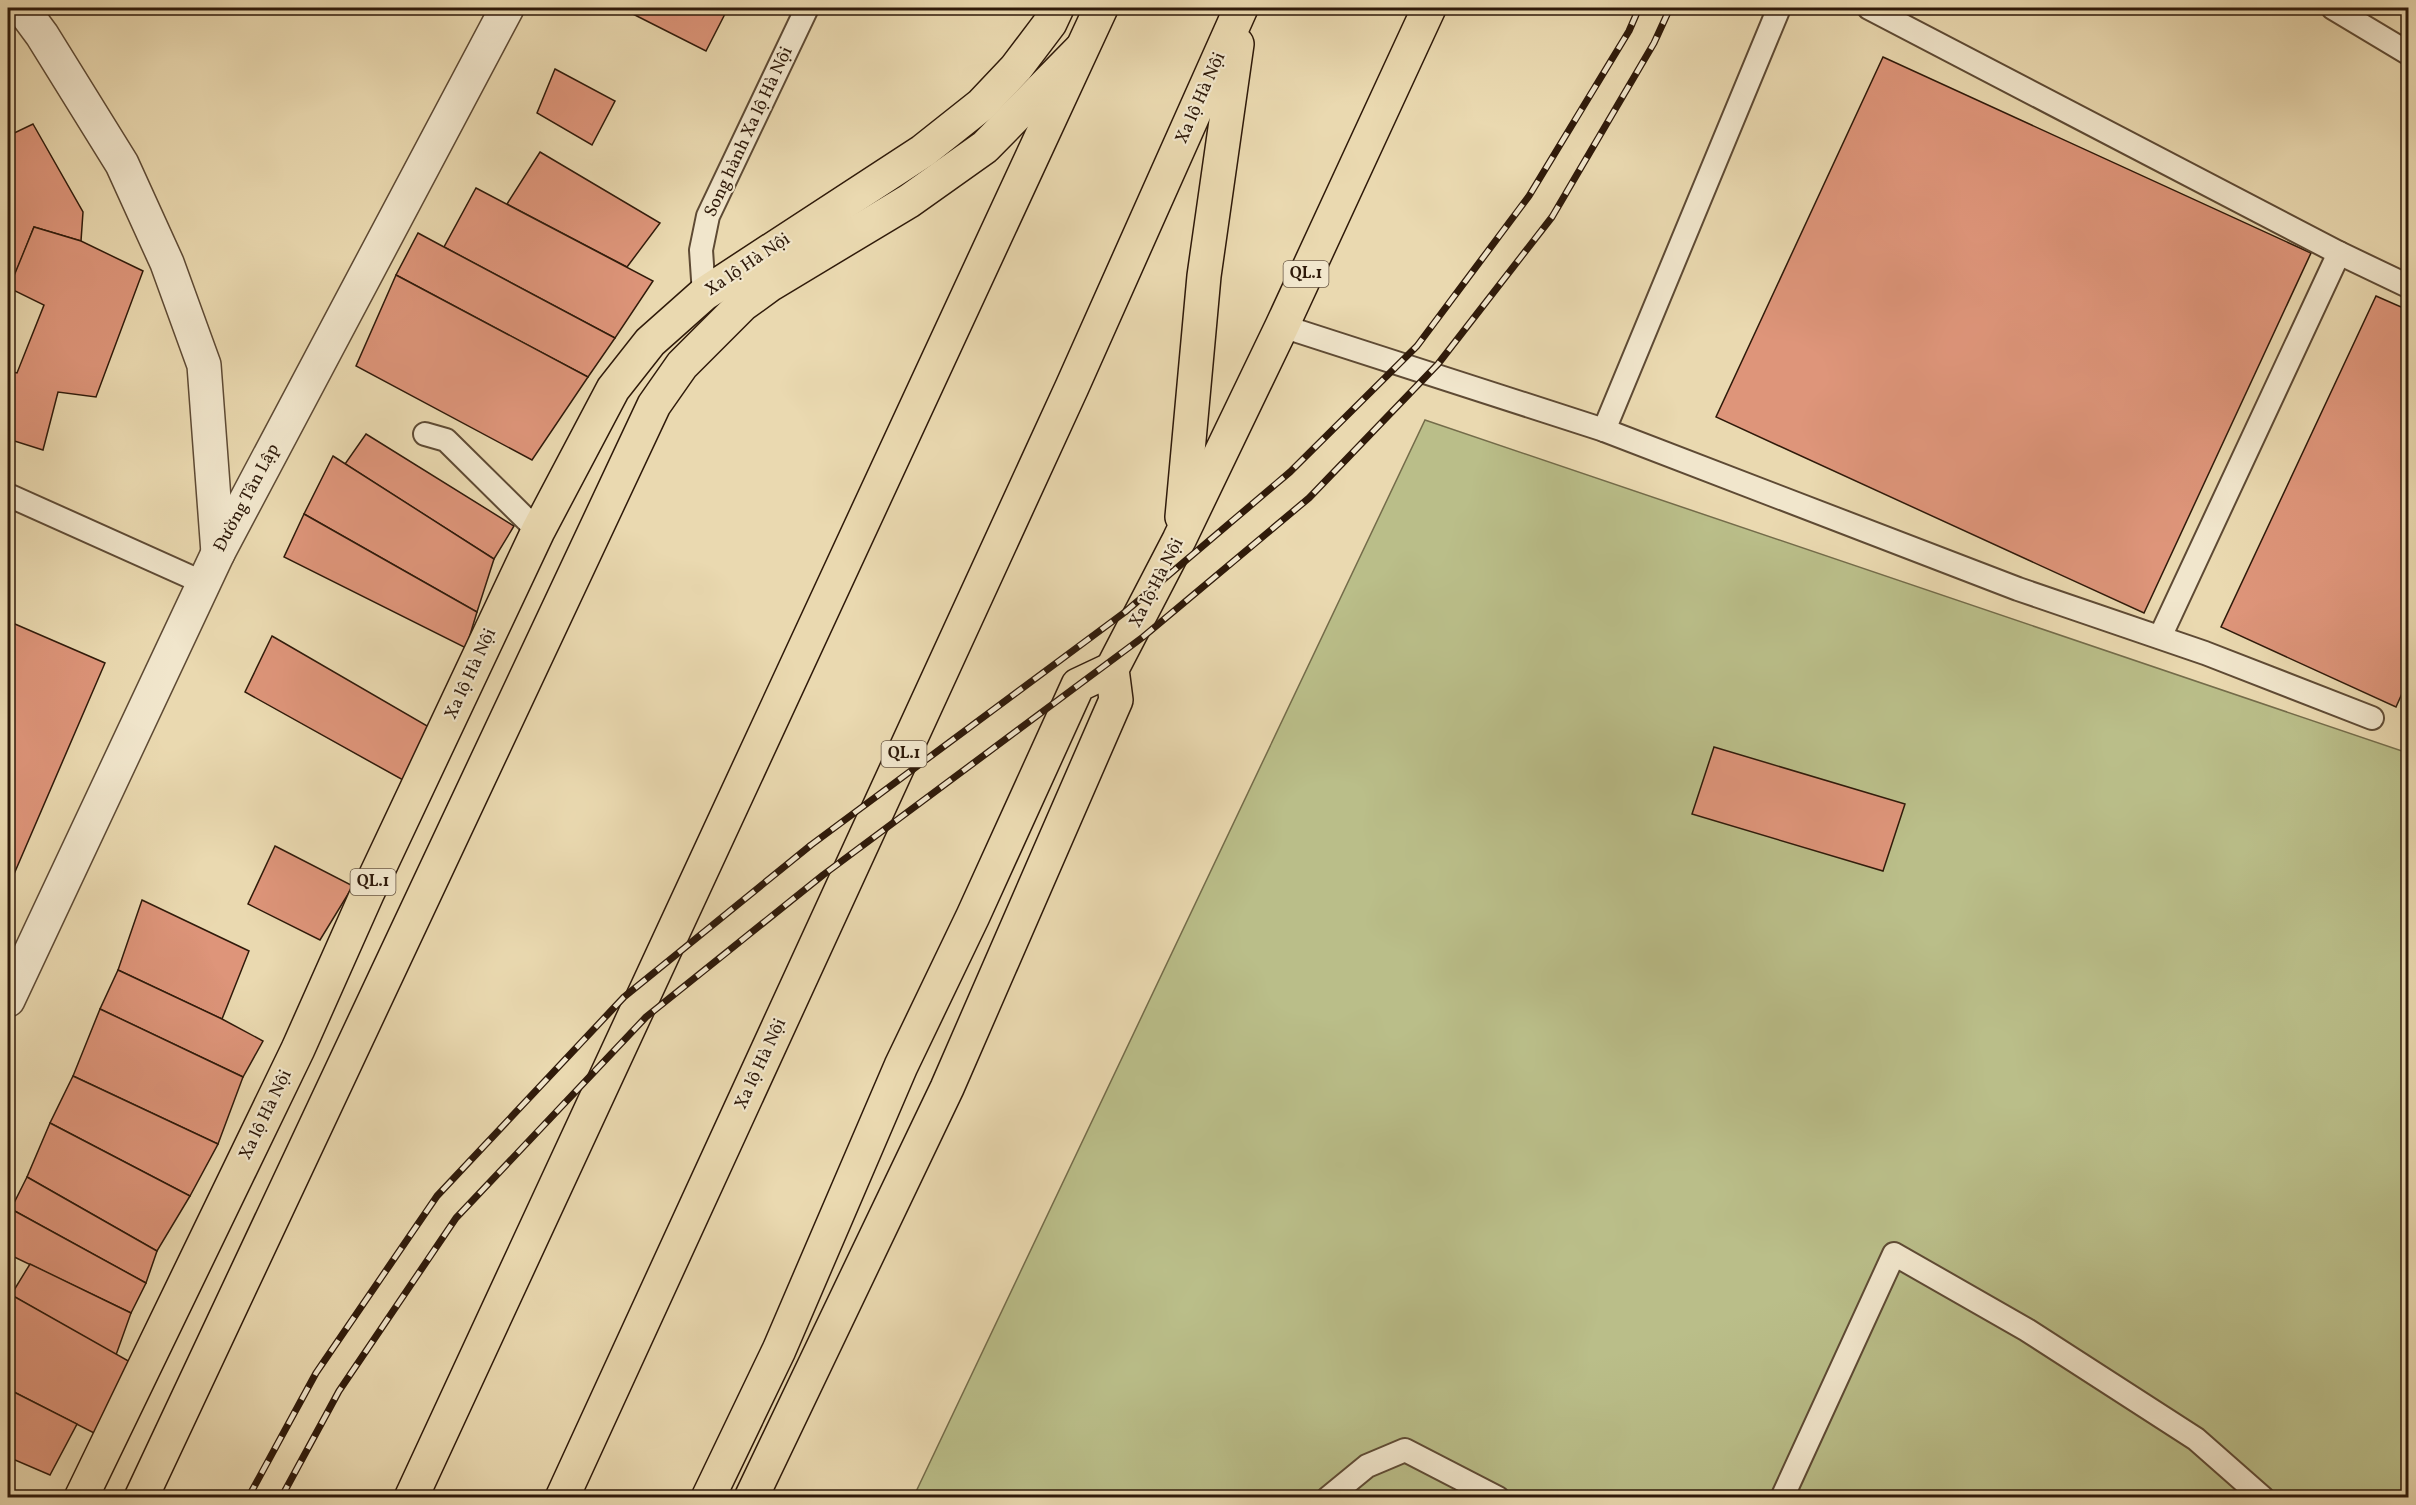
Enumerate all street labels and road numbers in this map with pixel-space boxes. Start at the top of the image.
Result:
street label: Song hành Xa lộ Hà Nội [698,43,800,221]
street label: Xa lộ Hà Nội [1170,48,1232,148]
street label: Xa lộ Hà Nội [701,227,795,303]
road number: QL.1 [1284,261,1328,287]
street label: Đường Tân Lập [208,439,286,557]
street label: Xa lộ Hà Nội [1124,534,1190,632]
street label: Xa lộ Hà Nội [439,624,503,724]
road number: QL.1 [882,741,926,767]
road number: QL.1 [350,869,395,895]
street label: Xa lộ Hà Nội [729,1014,793,1114]
street label: Xa lộ Hà Nội [233,1066,299,1164]

